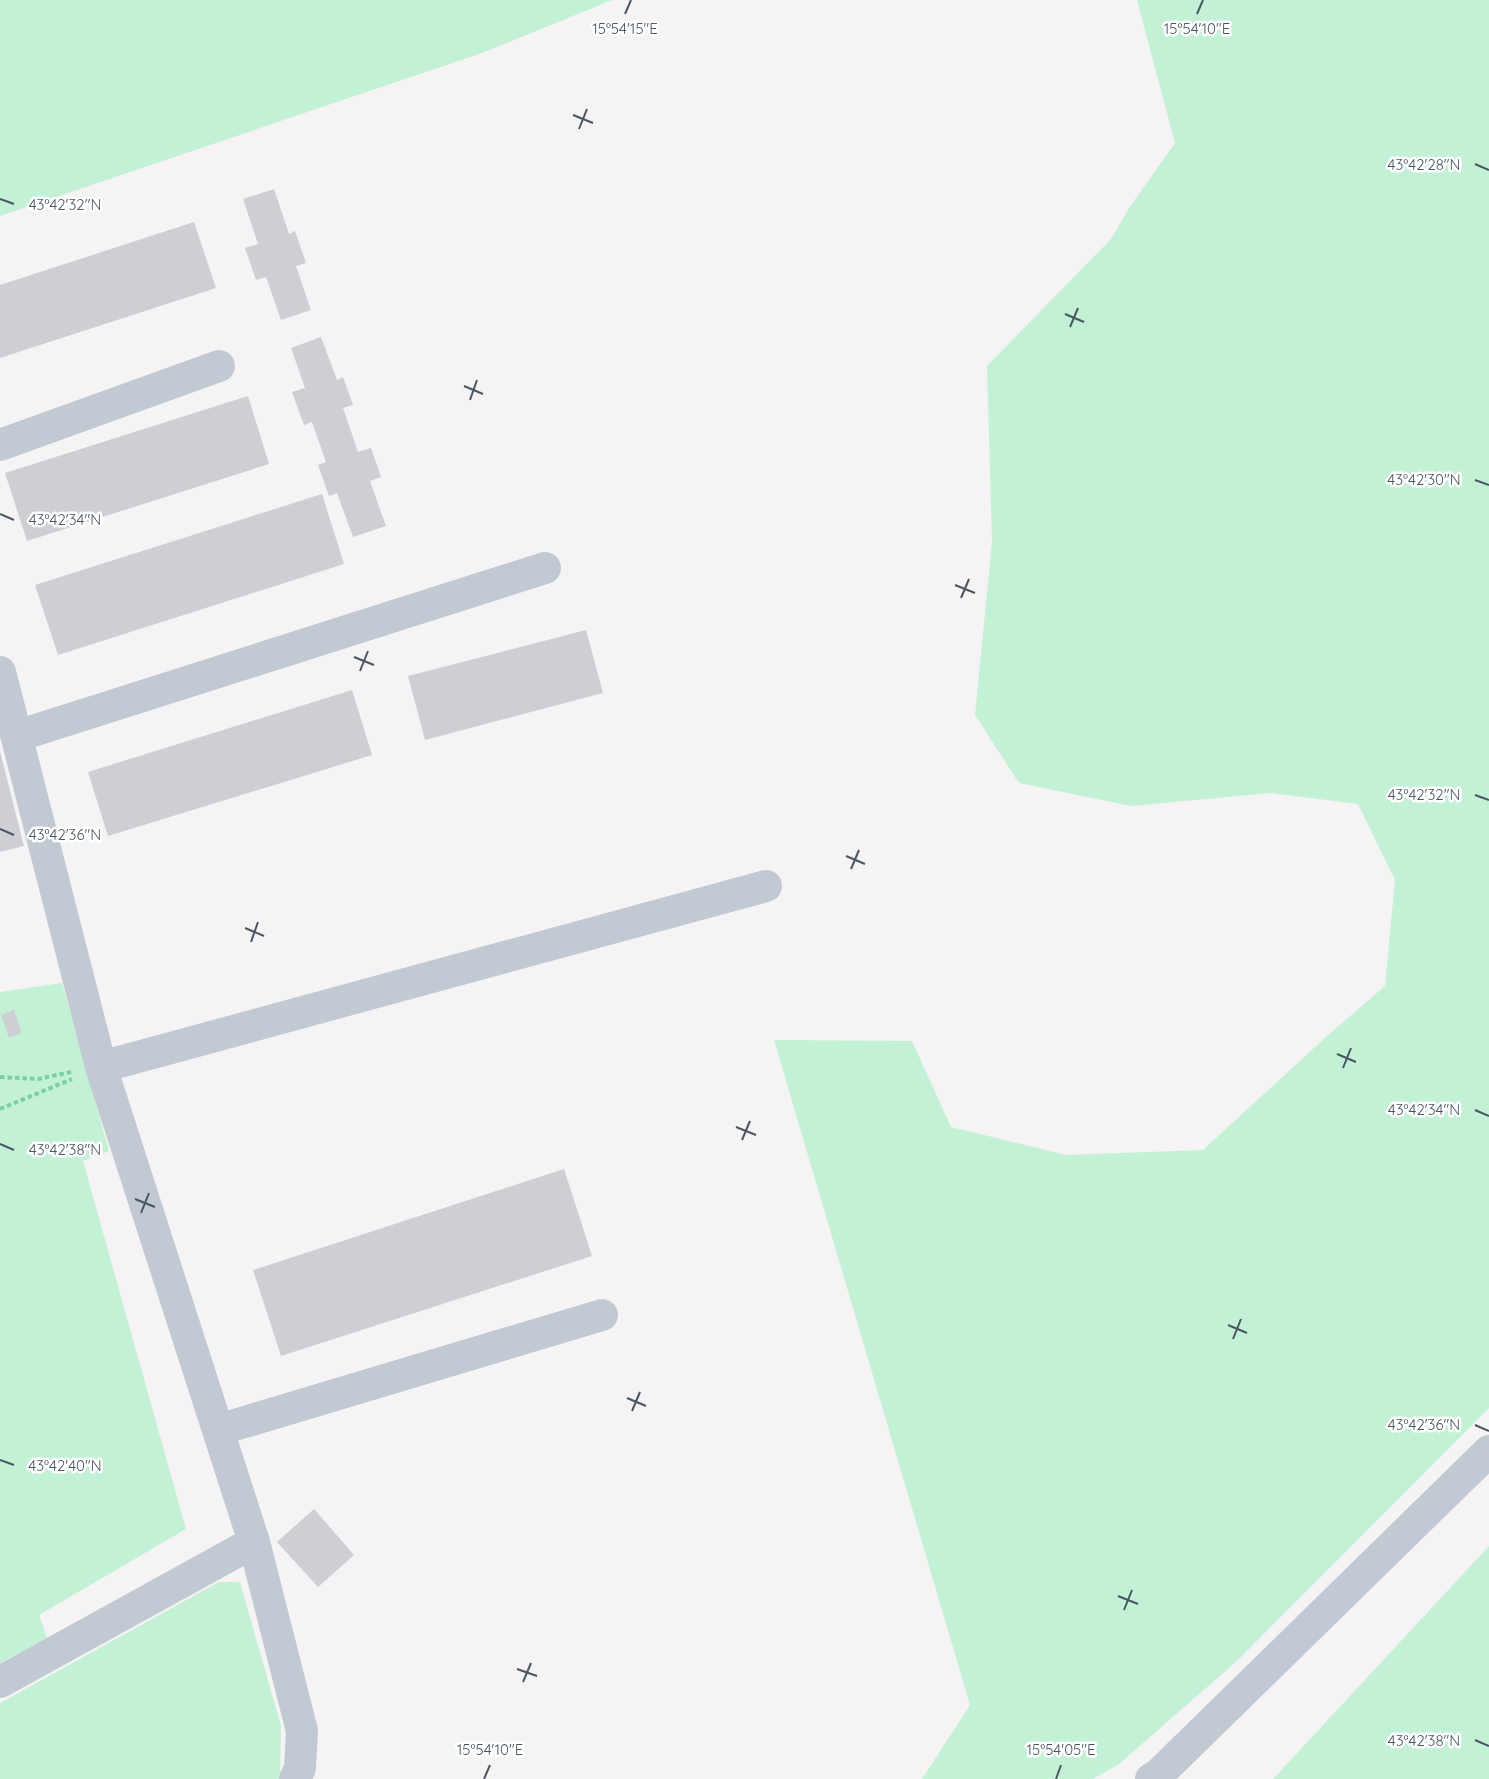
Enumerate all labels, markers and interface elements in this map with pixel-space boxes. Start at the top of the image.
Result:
text: 15°54'15"E [592,19,658,38]
text: 15°54'10"E [1164,19,1230,38]
text: 43°42'28"N [1388,155,1460,174]
text: 43°42'32"N [29,195,101,214]
text: 43°42'30"N [1387,470,1461,489]
text: 43°42'34"N [29,510,101,529]
text: 43°42'32"N [1388,785,1460,804]
text: 43°42'36"N [29,825,101,844]
text: 43°42'34"N [1388,1100,1460,1119]
text: 43°42'38"N [29,1140,101,1159]
text: 43°42'36"N [1388,1415,1460,1434]
text: 43°42'40"N [28,1456,102,1475]
text: 43°42'38"N [1388,1731,1460,1750]
text: 15°54'10"E [457,1740,523,1759]
text: 15°54'05"E [1026,1740,1096,1759]

